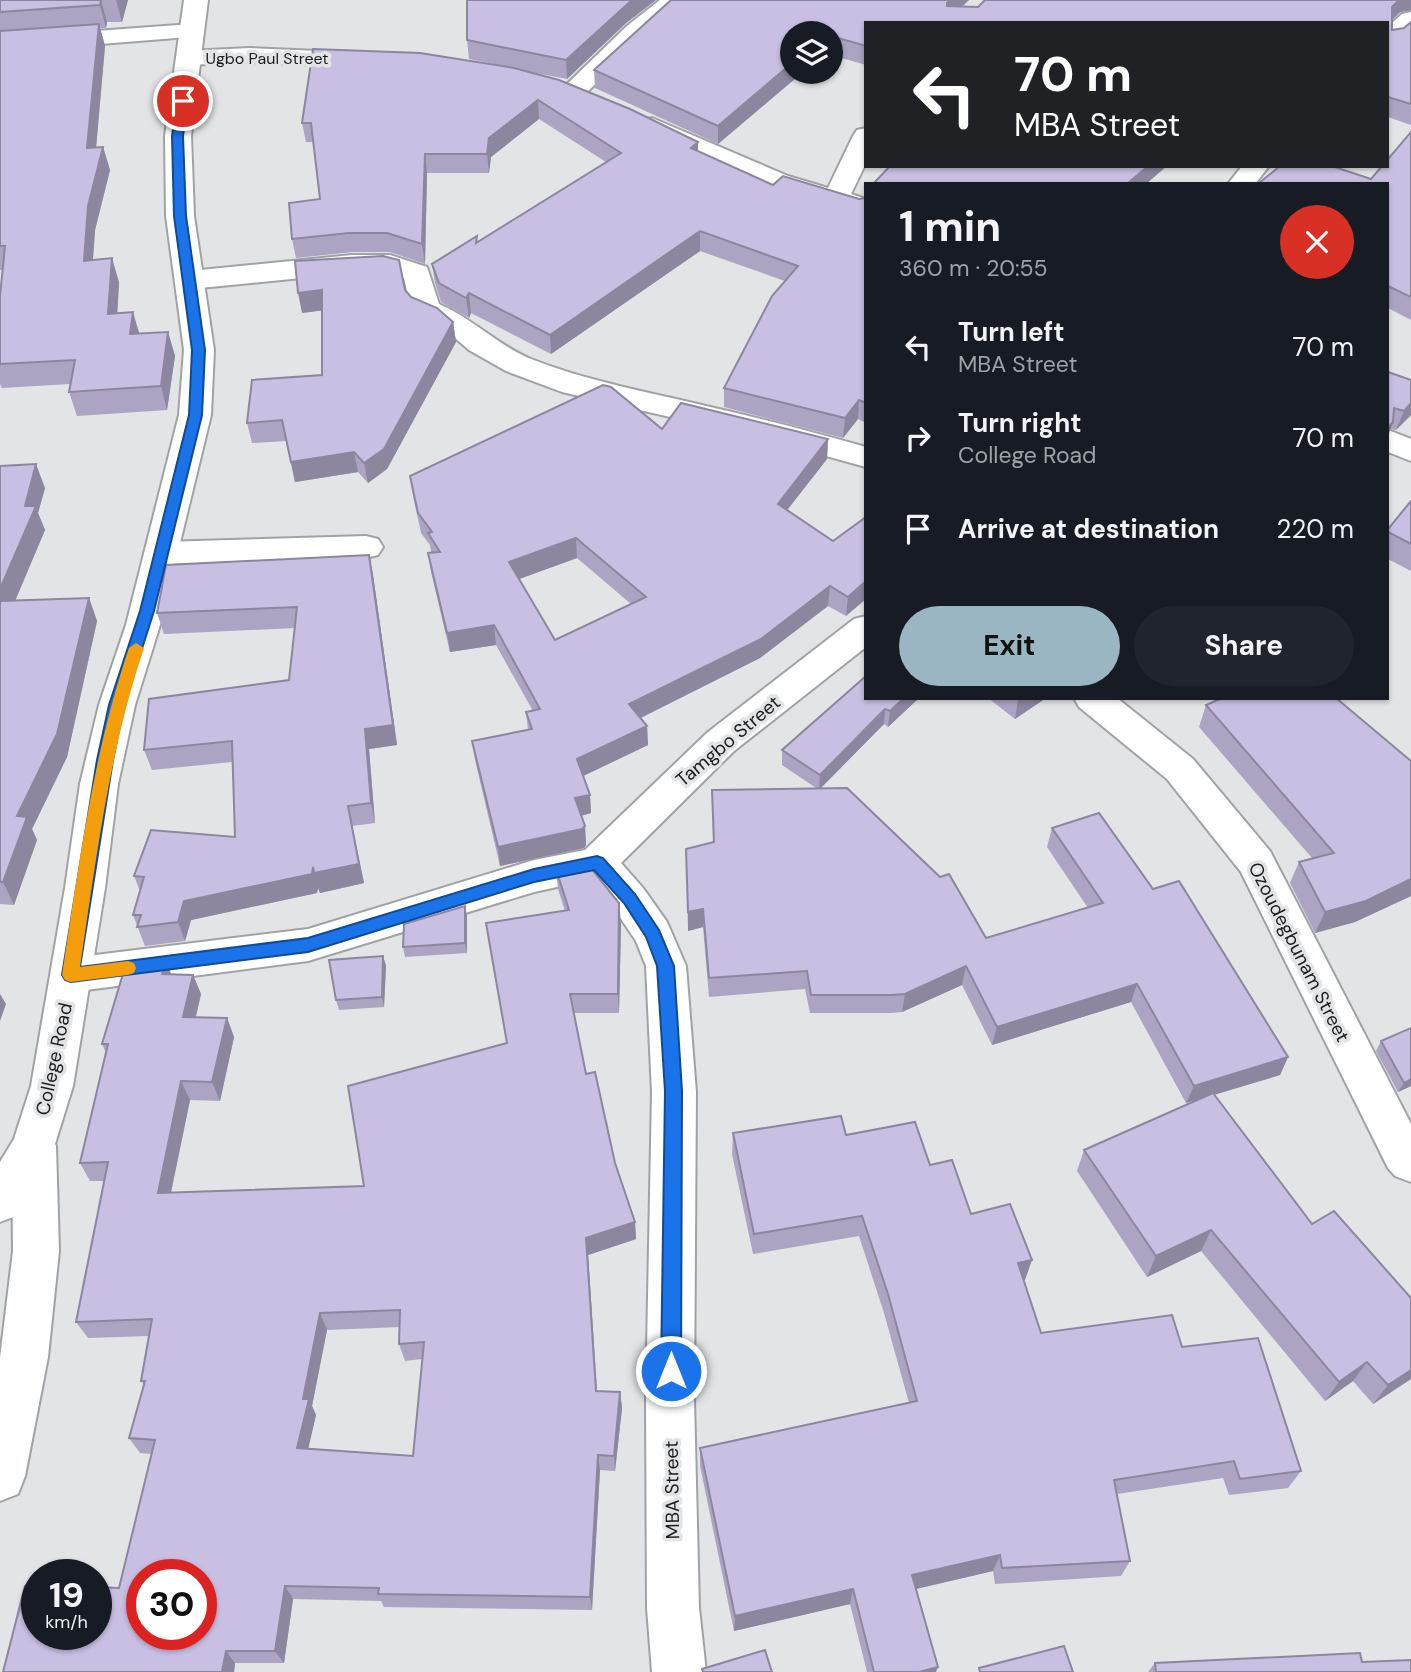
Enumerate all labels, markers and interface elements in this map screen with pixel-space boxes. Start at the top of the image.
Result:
map controls [780,21,843,84]
button: layers [780,21,843,84]
text: 70 m [1014,42,1132,106]
street label: Ugbo Paul Street [205,48,329,69]
icon: left [899,49,990,140]
pin [153,71,213,131]
icon: arrive [164,82,202,120]
text: MBA Street [1014,104,1180,146]
text: 1 min [899,199,1001,254]
button: close [1280,205,1354,279]
text: 360 m · 20:55 [899,253,1048,283]
text: Turn left [958,315,1065,349]
icon: left [899,328,937,366]
text: 70 m [1293,330,1354,364]
text: MBA Street [958,349,1078,379]
text: Turn right [958,406,1082,440]
icon: right [899,419,937,457]
text: 70 m [1293,421,1354,455]
text: College Road [958,440,1096,470]
icon: arrive [899,510,937,548]
text: Arrive at destination [958,512,1219,546]
text: 220 m [1276,512,1354,546]
button: Exit [899,606,1120,686]
button: Share [1134,606,1354,686]
street label: Tamgbo Street [670,690,786,792]
street label: Ozoudegbunam Street [1243,858,1355,1046]
street label: College Road [30,1000,78,1118]
position arrow [634,1334,708,1408]
street label: MBA Street [659,1440,685,1540]
speed limit sign: 30 [126,1559,217,1650]
text: 19 [49,1572,84,1618]
text: km/h [45,1610,88,1634]

